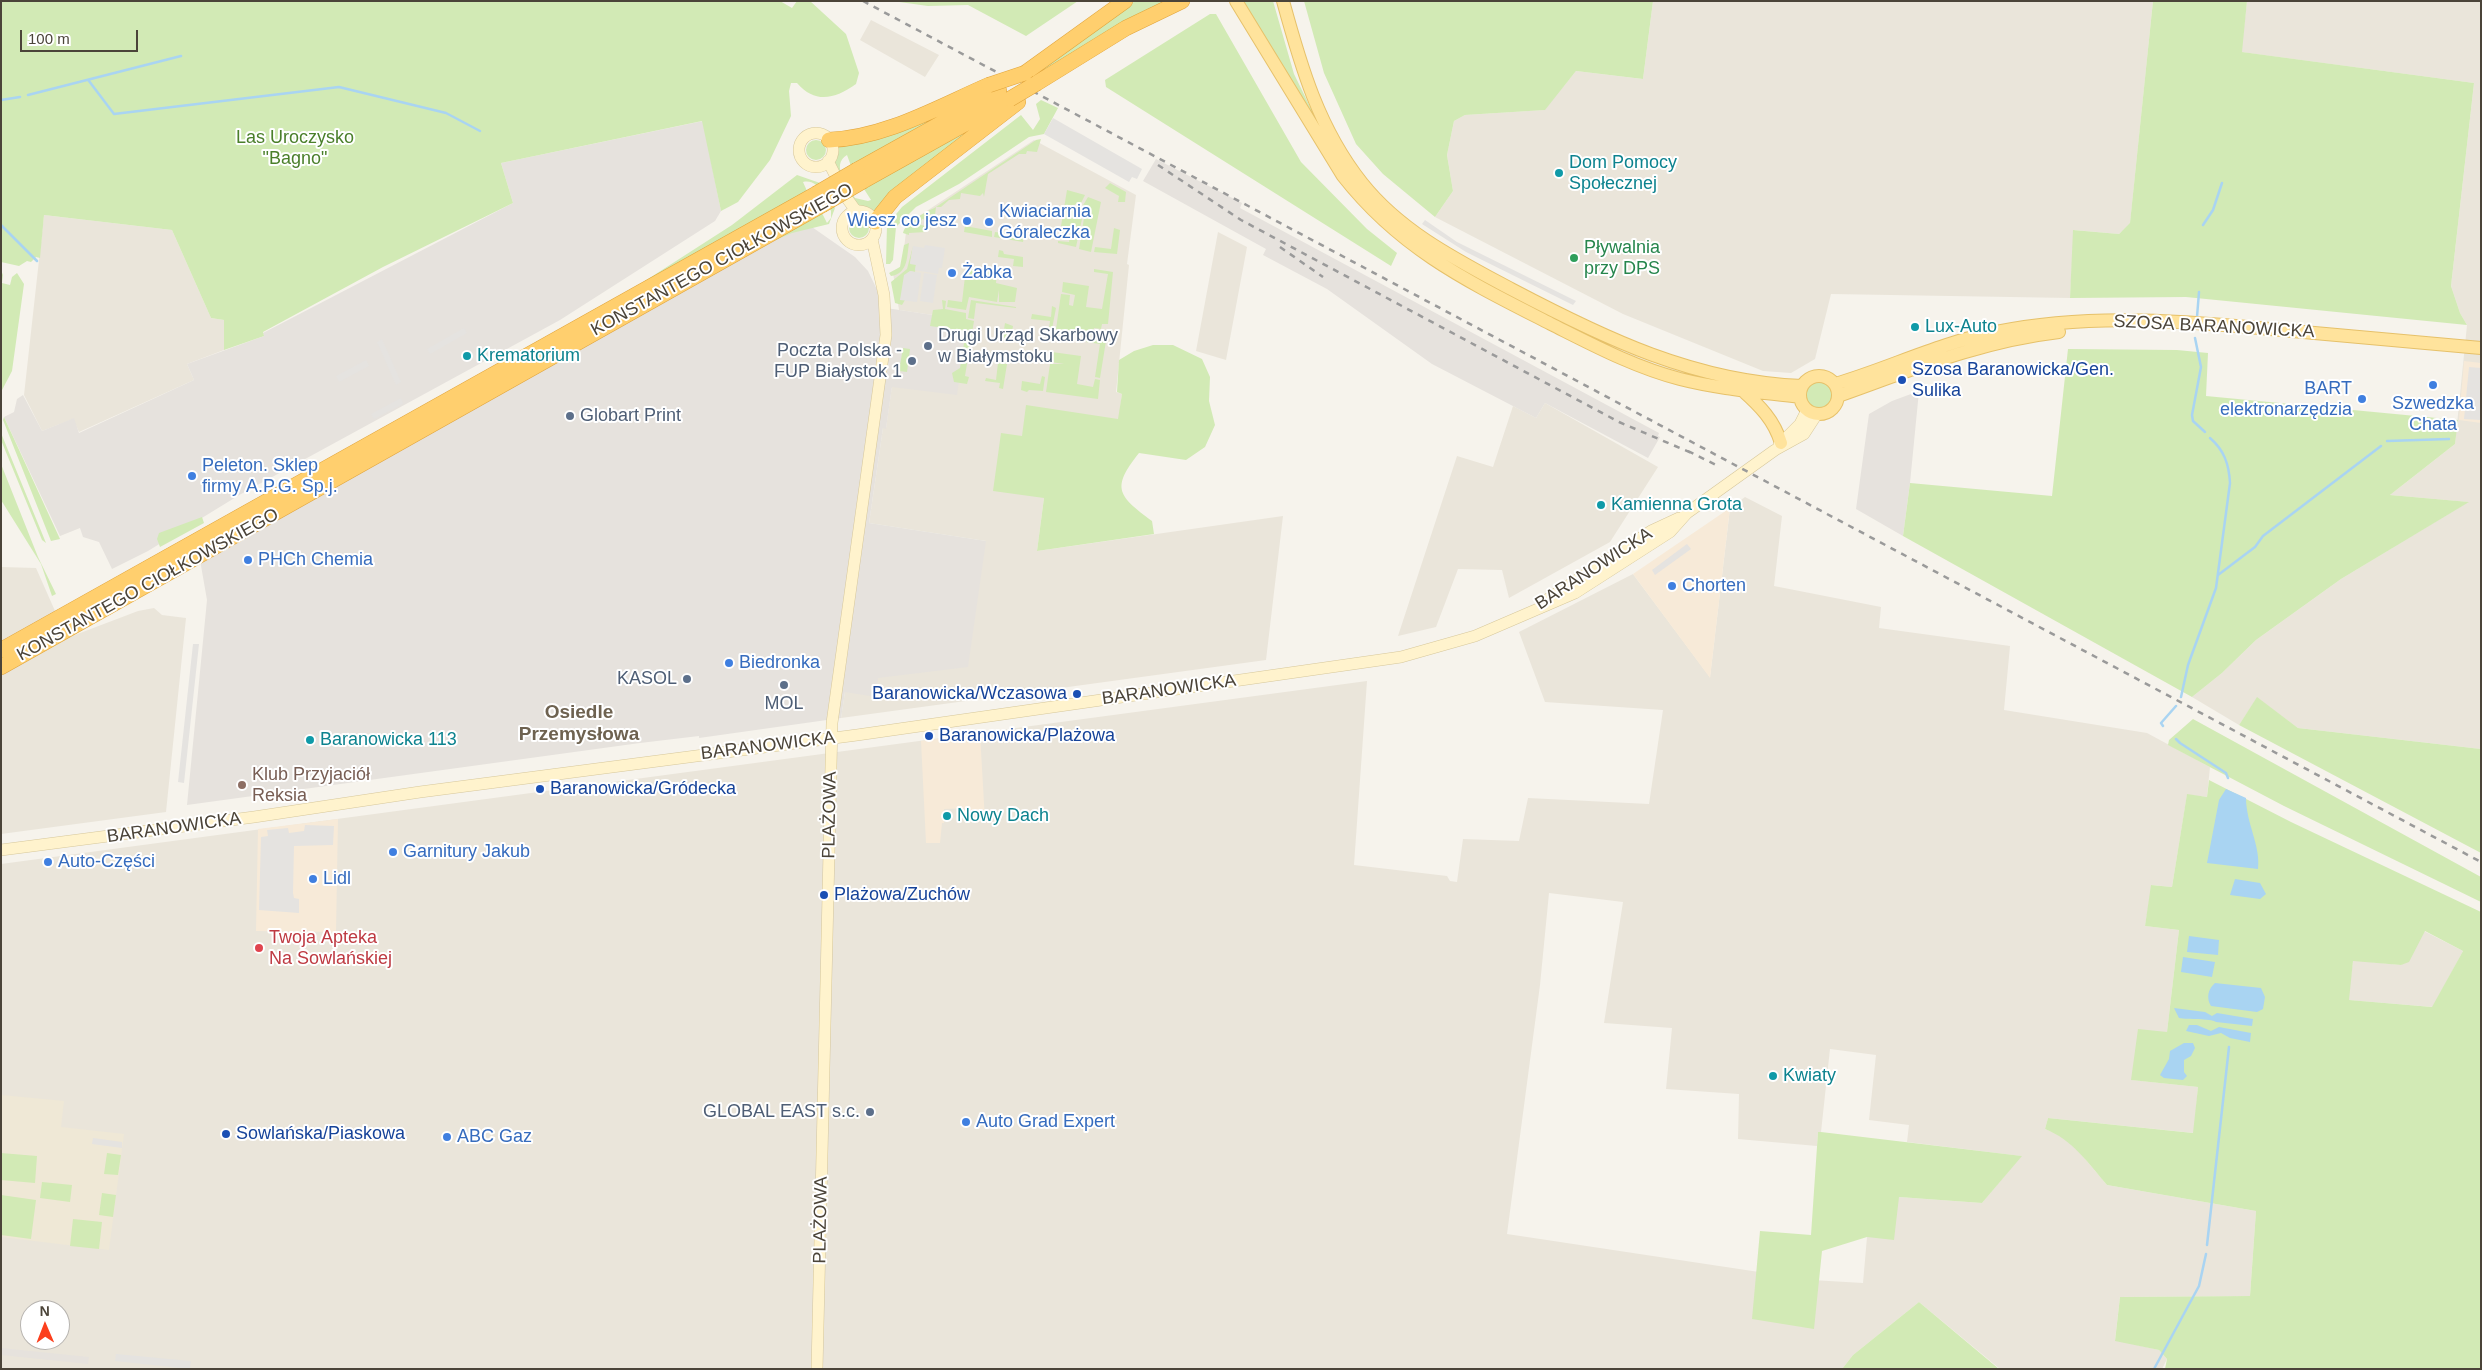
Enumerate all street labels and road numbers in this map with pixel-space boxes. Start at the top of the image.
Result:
street label: KONSTANTEGO CIOŁKOWSKIEGO [587,179,857,341]
street label: SZOSA BARANOWICKA [2113,311,2315,343]
street label: KONSTANTEGO CIOŁKOWSKIEGO [13,504,283,666]
street label: BARANOWICKA [1532,523,1656,615]
street label: BARANOWICKA [1101,670,1237,710]
street label: BARANOWICKA [700,727,836,765]
street label: PLAŻOWA [818,771,842,859]
street label: BARANOWICKA [106,808,242,848]
street label: PLAŻOWA [809,1176,833,1264]

